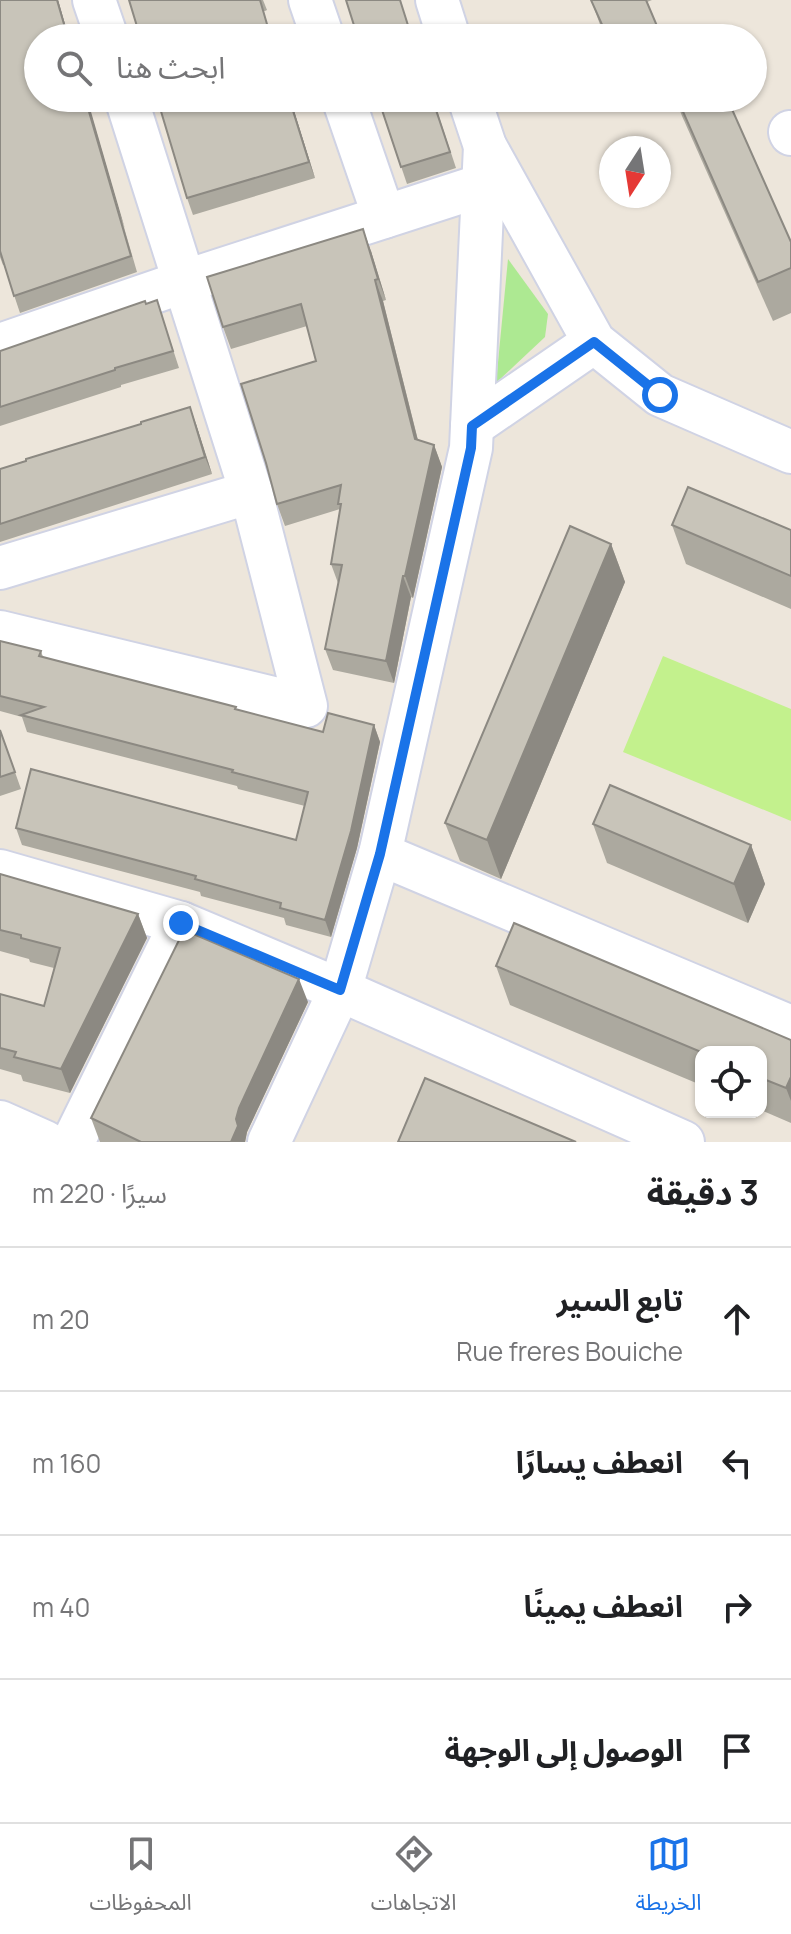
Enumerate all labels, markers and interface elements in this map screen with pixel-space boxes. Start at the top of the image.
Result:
search box [24,24,767,112]
icon: search [52,46,96,90]
text: ابحث هنا [116,46,225,87]
north arrow [599,136,671,208]
route start [642,377,678,413]
route end [163,905,199,941]
map controls [695,1046,767,1118]
button: locate [695,1046,767,1118]
text: 3 دقيقة [647,1169,759,1215]
text: سيرًا · 220 m [32,1175,167,1211]
text: تابع السير [557,1279,683,1320]
icon: ahead [715,1297,759,1341]
text: 20 m [32,1301,90,1337]
text: Rue freres Bouiche [456,1333,683,1369]
text: انعطف يسارًا [516,1441,683,1482]
icon: left [715,1441,759,1485]
text: 160 m [32,1445,101,1481]
text: انعطف يمينًا [524,1585,683,1626]
icon: right [715,1585,759,1629]
text: 40 m [32,1589,90,1625]
text: الوصول إلى الوجهة [444,1729,683,1770]
icon: arrive [715,1729,759,1773]
tab: المحفوظات [90,1832,192,1926]
tab: الاتجاهات [371,1832,457,1926]
tab: الخريطة [636,1832,702,1926]

